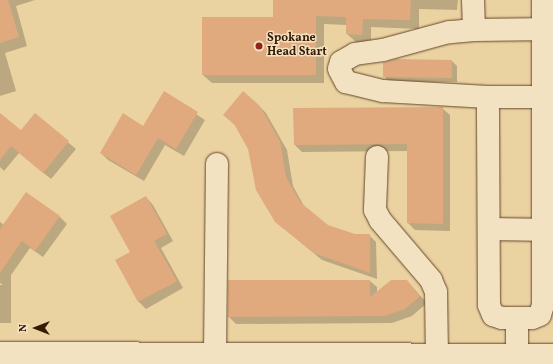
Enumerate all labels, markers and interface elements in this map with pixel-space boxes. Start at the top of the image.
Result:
place label: Spokane Head Start [267,32,327,60]
marker: Spokane Head Start [254,41,264,51]
north arrow [16,308,56,348]
text: N [16,324,31,332]

